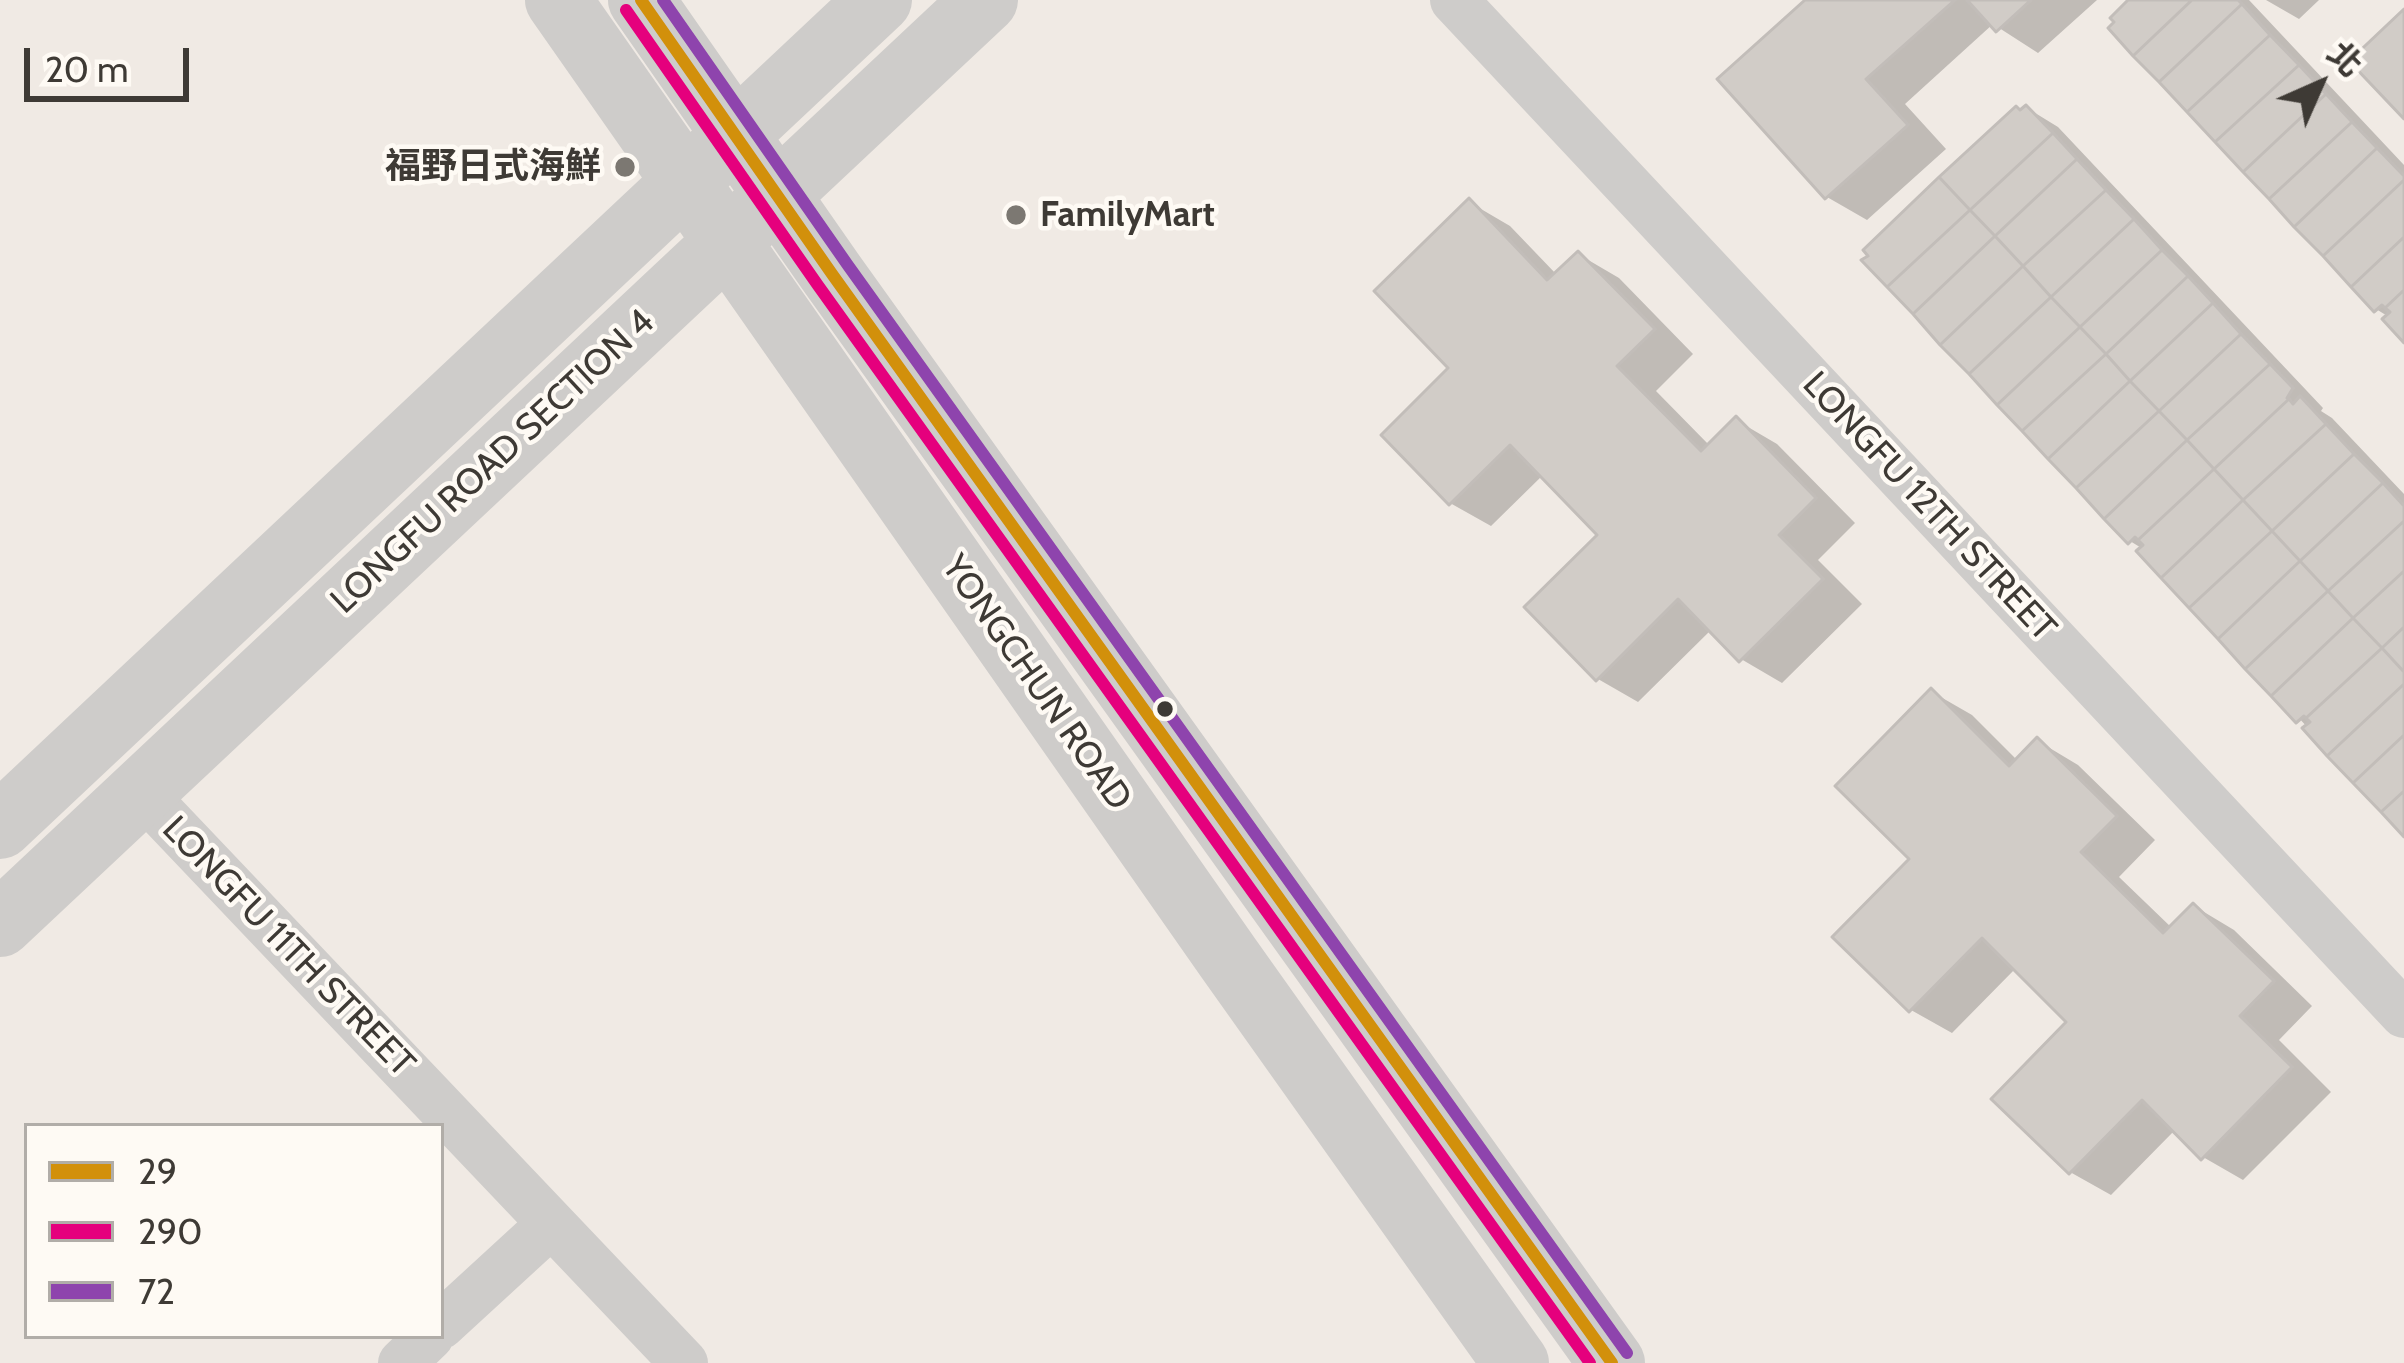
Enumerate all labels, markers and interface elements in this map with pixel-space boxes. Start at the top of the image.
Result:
scale bar [30,24,195,98]
north arrow [2260,24,2380,144]
text: 北 [2320,33,2371,84]
text: 20 m [45,47,129,91]
place label: 福野日式海鮮 [385,145,601,189]
marker: 福野日式海鮮 [612,154,638,180]
place label: FamilyMart [1040,193,1215,237]
marker: FamilyMart [1003,202,1029,228]
street label: LONGFU ROAD SECTION 4 [322,301,664,623]
street label: LONGFU 12TH STREET [1793,364,2065,650]
street label: YONGCHUN ROAD [932,547,1140,819]
unlabelled marker [1154,698,1176,720]
street label: LONGFU 11TH STREET [153,808,423,1086]
legend [24,1123,444,1339]
text: 29 [138,1149,177,1193]
text: 290 [138,1209,202,1253]
text: 72 [138,1269,175,1313]

